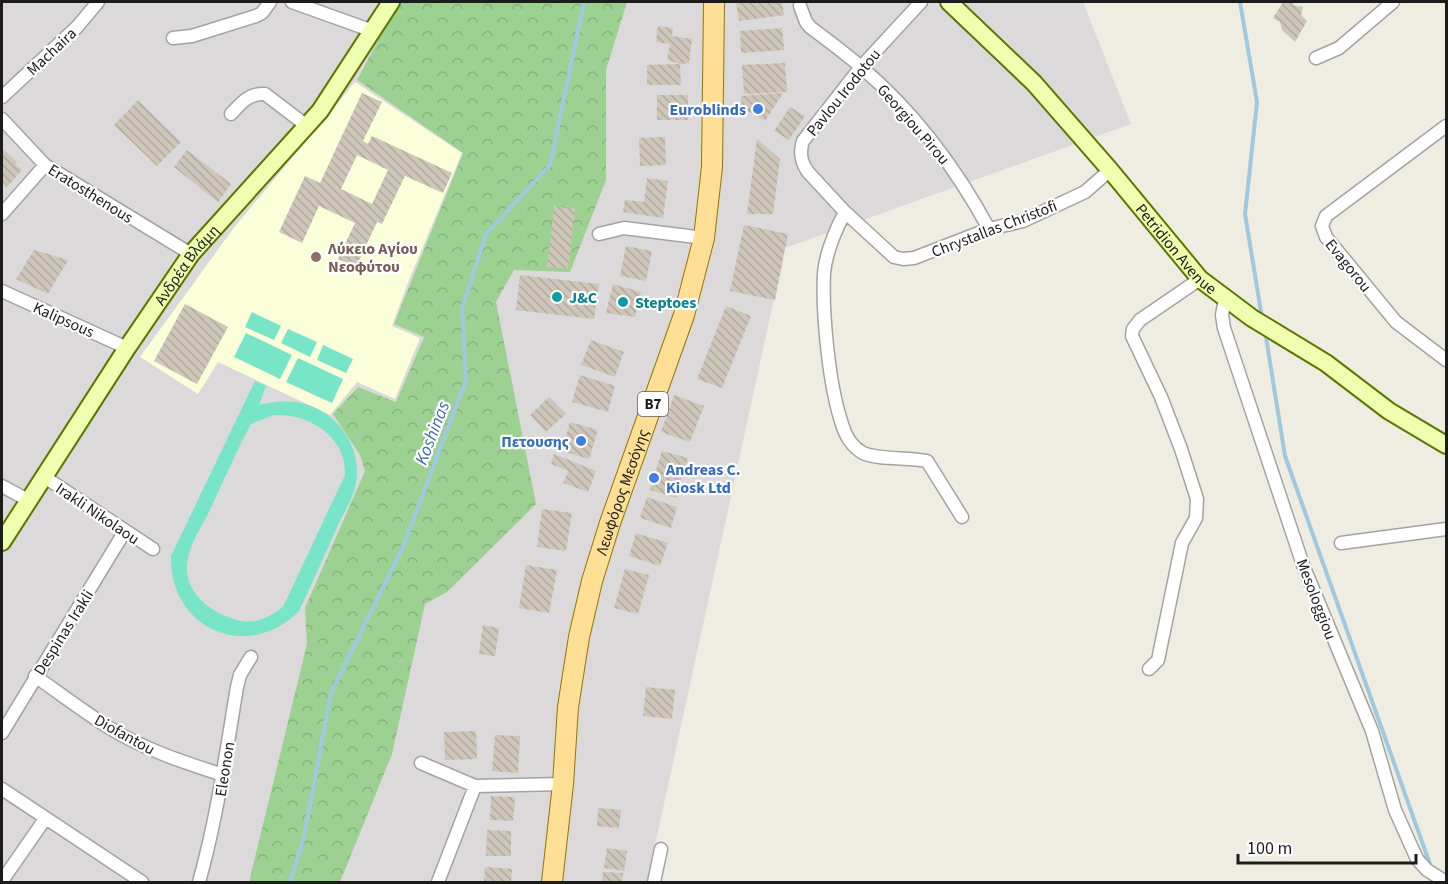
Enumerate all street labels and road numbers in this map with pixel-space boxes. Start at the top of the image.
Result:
street label: Machaira [22,23,81,81]
street label: Pavlou Irodotou [802,44,886,141]
street label: Georgiou Pirou [872,80,954,170]
street label: Eratosthenous [44,159,137,229]
street label: Chrystallas Christofi [928,195,1060,263]
street label: Petridion Avenue [1130,199,1221,300]
street label: Ανδρέα Βλάμη [149,220,224,310]
street label: Evagorou [1320,234,1377,297]
street label: Kalipsous [29,297,98,343]
road number: B7 [638,392,668,416]
street label: Λεωφόρος Μεσόγης [591,426,655,558]
street label: Irakli Nikolaou [51,478,144,550]
street label: Mesologgiou [1291,556,1342,643]
street label: Despinas Irakli [29,585,99,680]
street label: Diofantou [90,709,159,761]
street label: Eleonon [210,740,240,798]

